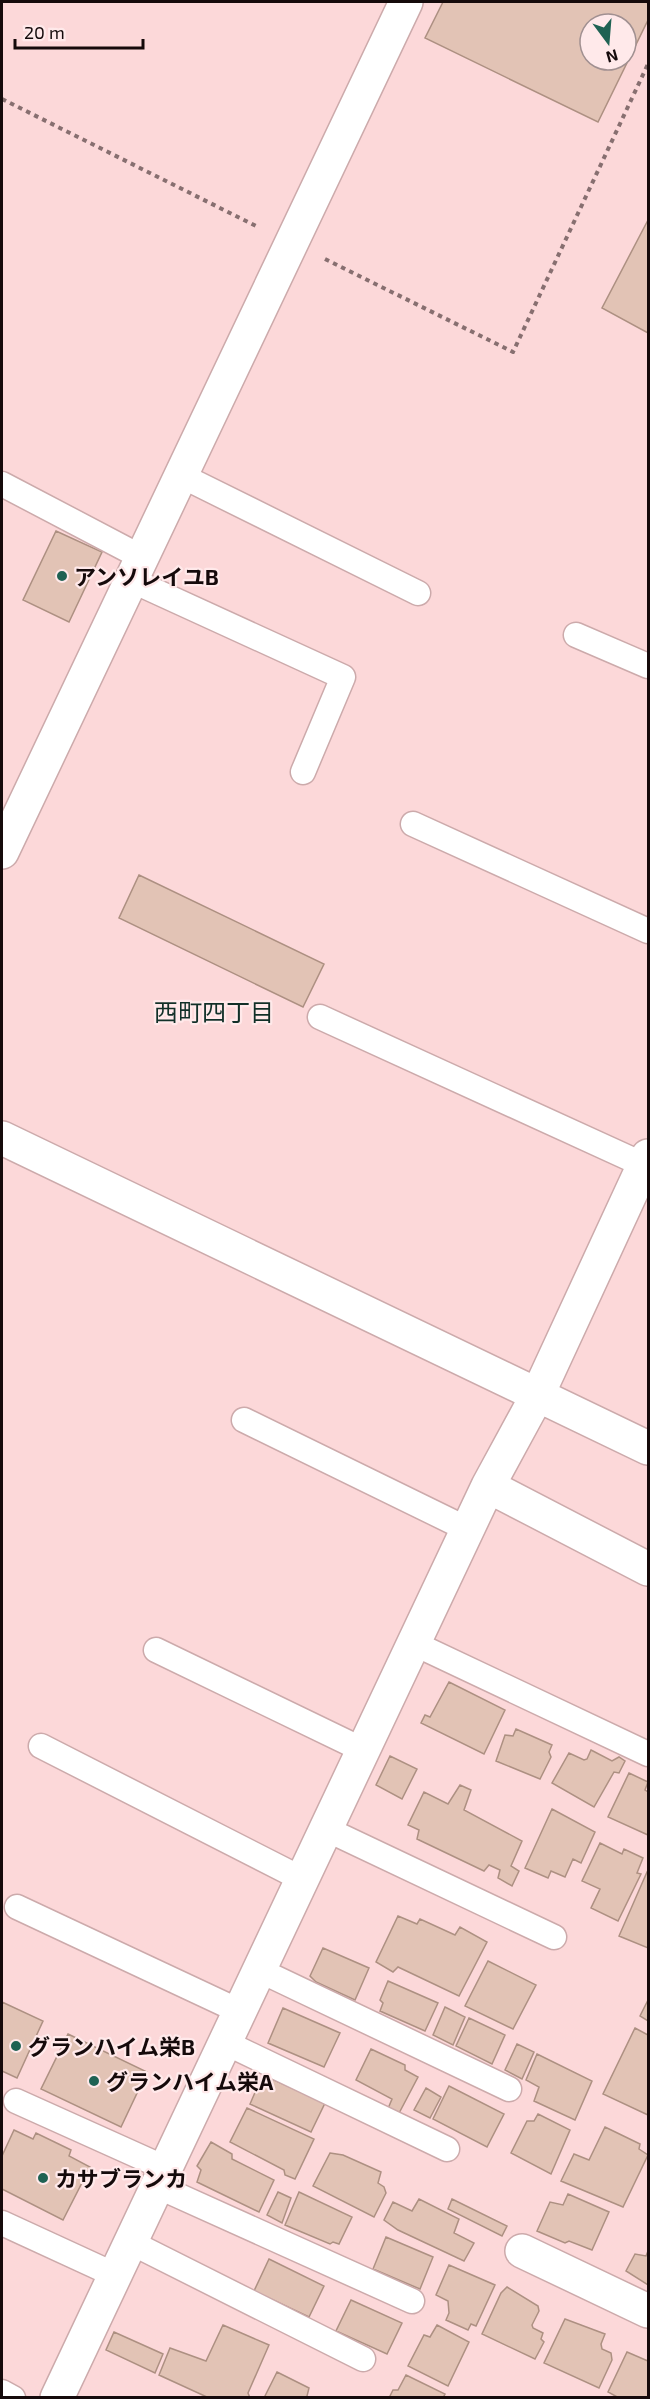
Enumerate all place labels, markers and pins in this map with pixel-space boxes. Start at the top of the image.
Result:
place label: アンソレイユB [74,563,219,589]
marker: アンソレイユB [55,569,69,583]
place label: グランハイム栄B [28,2033,195,2059]
marker: グランハイム栄B [9,2039,23,2053]
place label: グランハイム栄A [106,2068,274,2094]
marker: グランハイム栄A [87,2074,101,2088]
place label: カサブランカ [55,2165,187,2191]
marker: カサブランカ [36,2171,50,2185]

